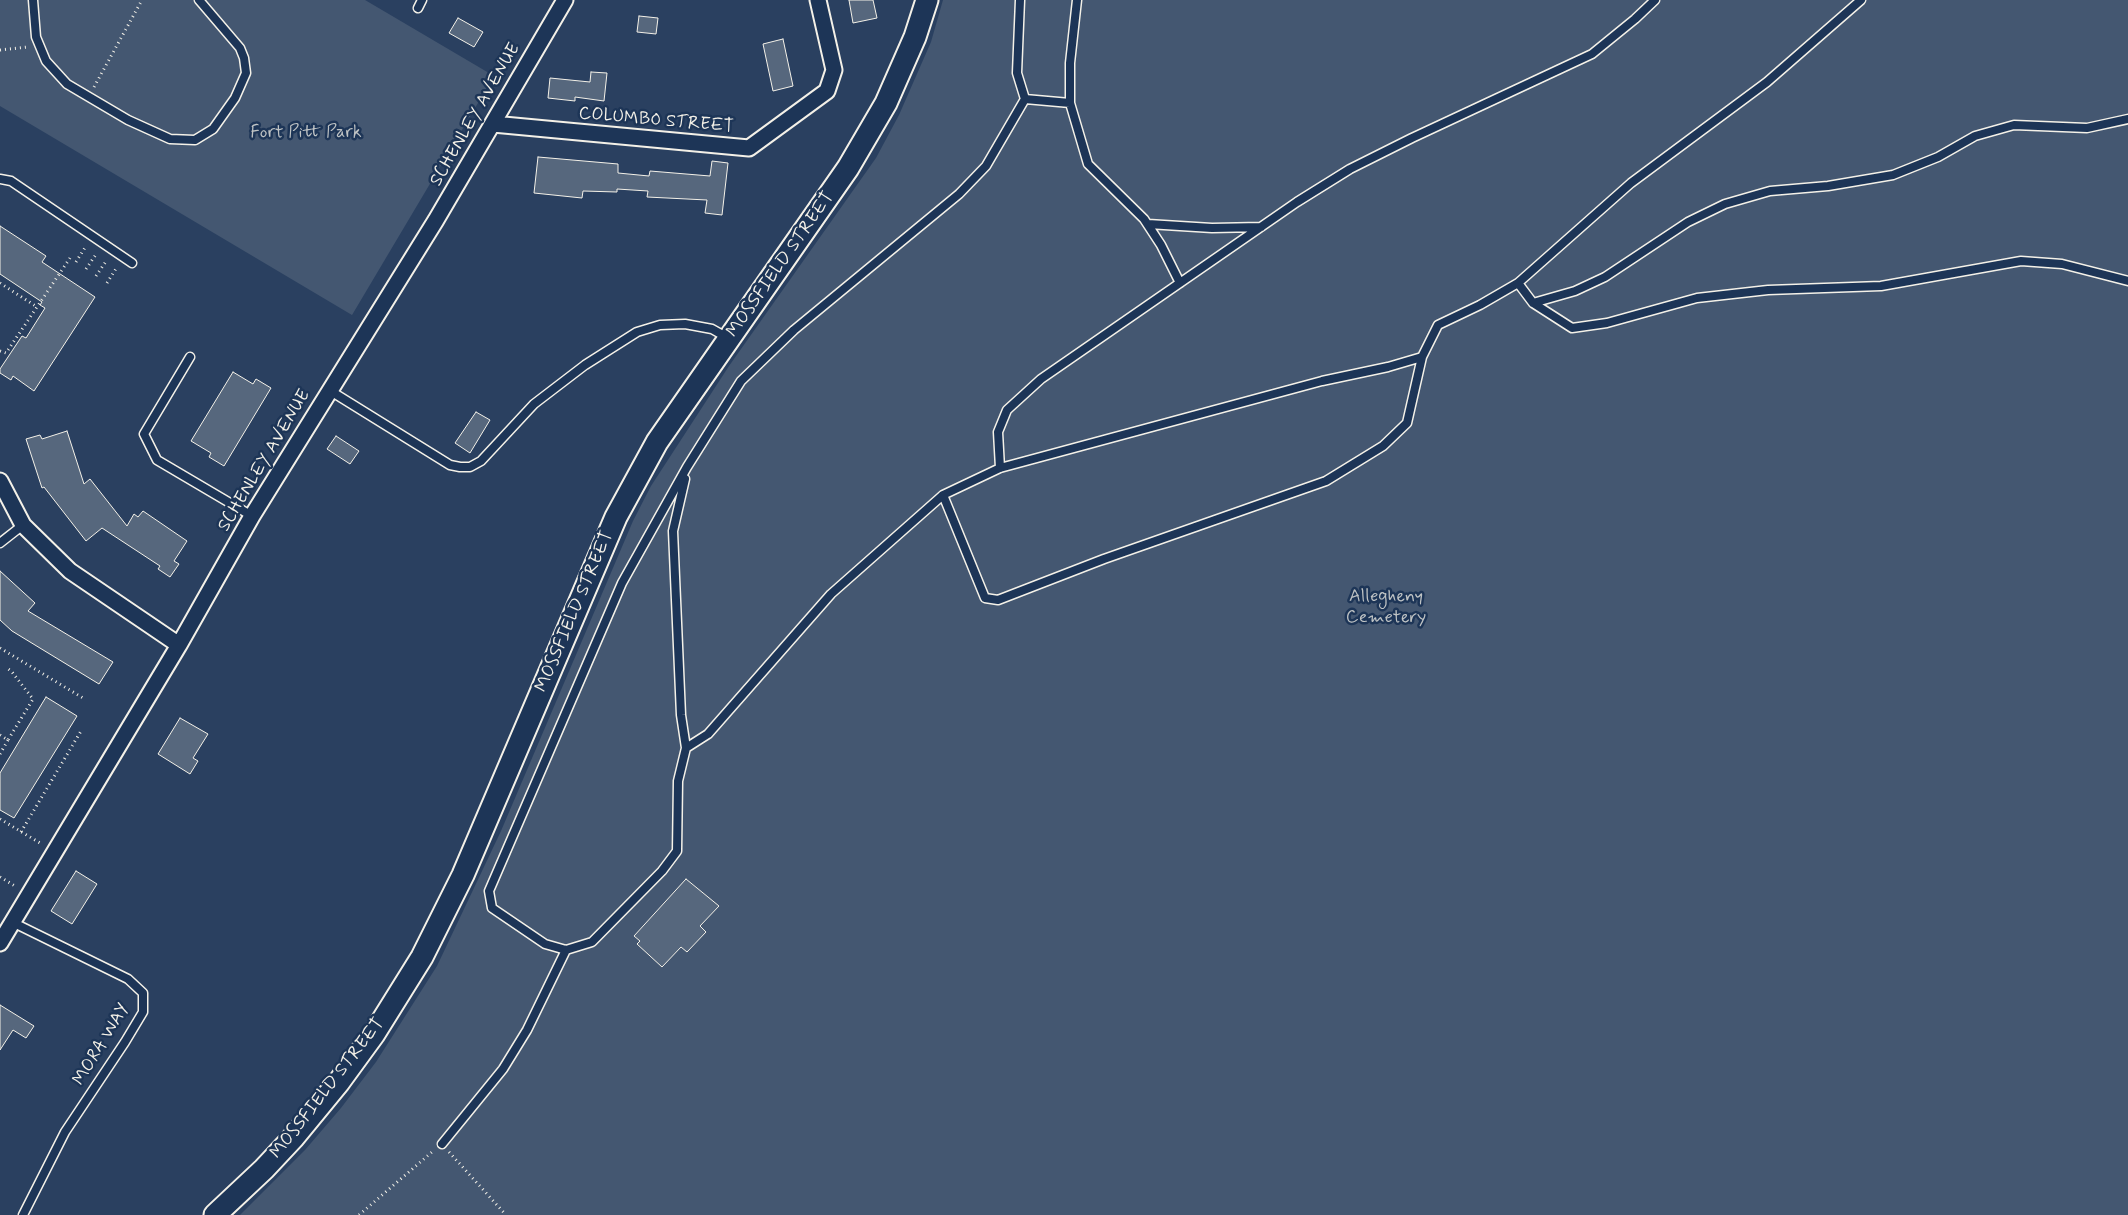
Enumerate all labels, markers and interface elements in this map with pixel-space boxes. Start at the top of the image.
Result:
street label: SCHENLEY AVENUE [426,40,526,190]
street label: COLUMBO STREET [578,103,734,139]
park label: Fort Pitt Park [250,122,362,144]
street label: MOSSFIELD STREET [723,188,839,342]
street label: SCHENLEY AVENUE [214,386,316,536]
street label: MOSSFIELD STREET [531,528,619,696]
park label: Allegheny Cemetery [1346,586,1426,628]
street label: MORA WAY [69,1000,135,1090]
street label: MOSSFIELD STREET [266,1014,390,1164]

